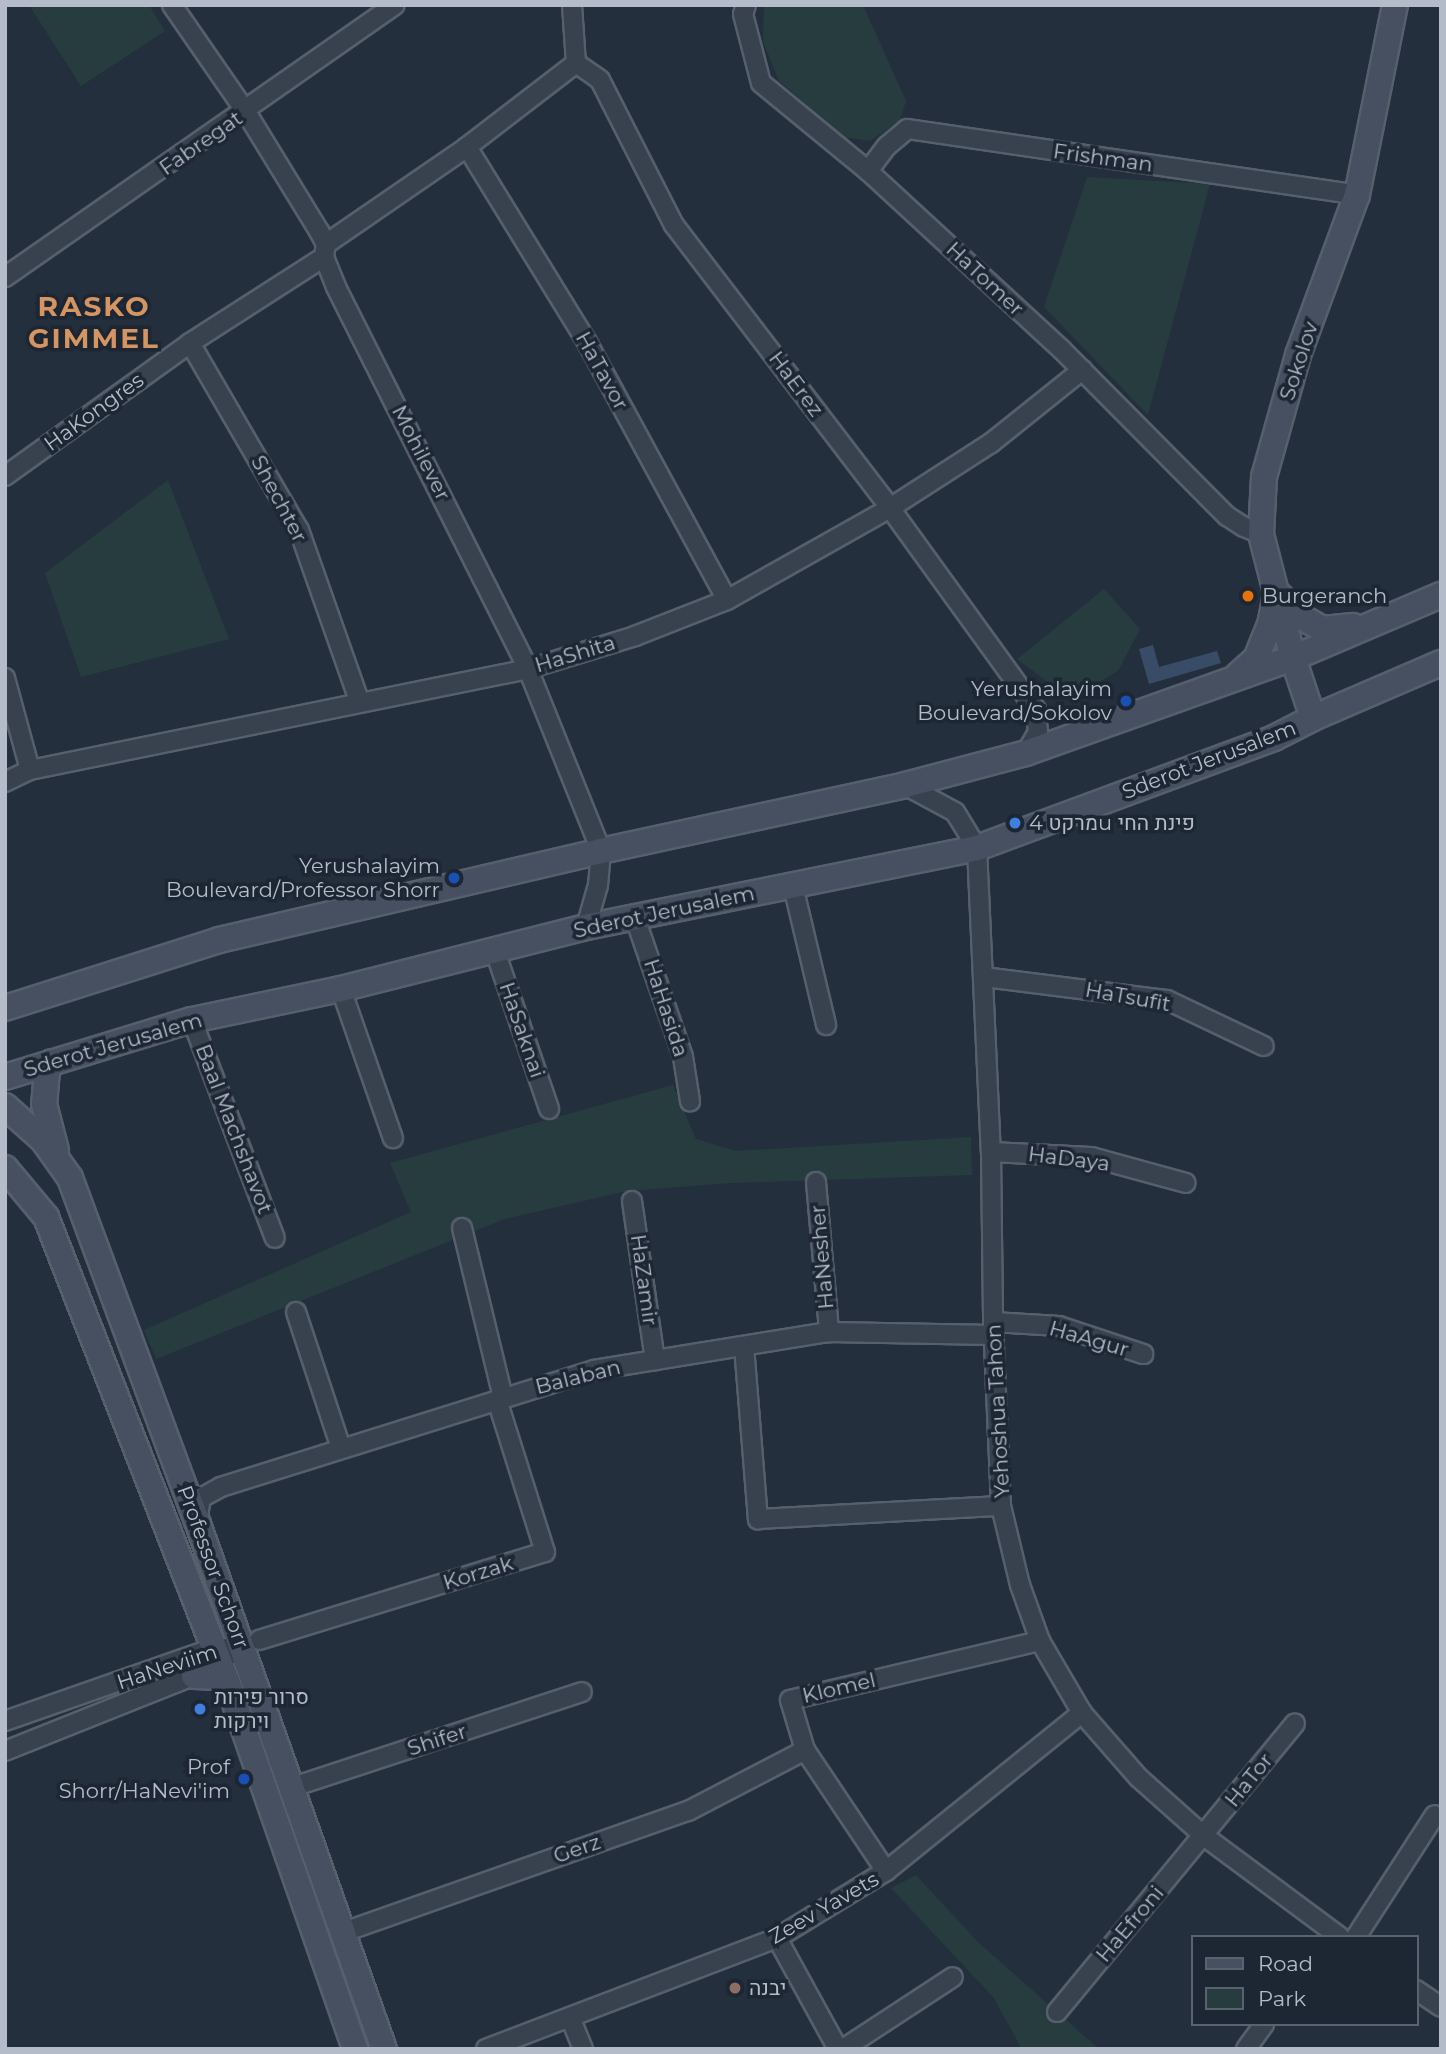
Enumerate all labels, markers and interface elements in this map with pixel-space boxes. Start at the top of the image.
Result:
street label: Fabregat [155,105,247,181]
street label: Frishman [1052,139,1154,177]
street label: HaTomer [941,237,1029,321]
district label: RASKO GIMMEL [29,289,159,355]
street label: Sokolov [1274,318,1324,404]
street label: HaTavor [570,327,634,415]
street label: HaErez [763,346,829,422]
street label: HaKongres [39,368,149,456]
street label: Mohilever [386,401,456,505]
street label: Shechter [246,451,312,547]
place label: Burgeranch [1262,583,1387,609]
marker: Burgeranch [1240,588,1256,604]
street label: HaShita [532,630,618,678]
place label: Yerushalayim Boulevard/Sokolov [917,676,1112,726]
marker: Yerushalayim Boulevard/Sokolov [1118,693,1134,709]
street label: Sderot Jerusalem [1119,715,1299,805]
place label: מרקט 4u פינת החי [1029,810,1195,836]
marker: מרקט 4u פינת החי [1007,815,1023,831]
place label: Yerushalayim Boulevard/Professor Shorr [166,853,440,903]
marker: Yerushalayim Boulevard/Professor Shorr [446,870,462,886]
street label: Sderot Jerusalem [571,881,757,943]
street label: HaHasida [638,956,694,1060]
street label: HaTsufit [1083,977,1173,1017]
street label: HaSaknai [494,979,550,1081]
street label: Sderot Jerusalem [21,1008,205,1082]
street label: Baal Machshavot [190,1041,278,1217]
street label: HaDaya [1027,1141,1111,1177]
street label: HaNesher [805,1204,839,1310]
street label: HaZamir [625,1233,663,1327]
street label: HaAgur [1046,1316,1132,1362]
street label: Yehoshua Tahon [981,1323,1015,1499]
street label: Balaban [533,1354,623,1400]
street label: Professor Schorr [172,1482,254,1652]
street label: Korzak [440,1550,516,1596]
street label: HaNeviim [114,1639,220,1695]
street label: Klomel [800,1667,878,1709]
place label: סרור פירות וירקות [214,1684,309,1734]
marker: סרור פירות וירקות [192,1701,208,1717]
street label: Shifer [404,1719,470,1761]
street label: HaTor [1220,1748,1278,1812]
place label: Prof Shorr/HaNevi'im [59,1754,230,1804]
marker: Prof Shorr/HaNevi'im [236,1771,252,1787]
street label: Gerz [550,1829,604,1869]
street label: Zeev Yavets [765,1867,883,1949]
street label: HaEfroni [1091,1881,1169,1967]
legend [1190,1935,1418,2026]
text: Road [1258,1951,1313,1976]
place label: יבנה [749,1975,786,2001]
marker: יבנה [727,1980,743,1996]
text: Park [1258,1986,1306,2011]

